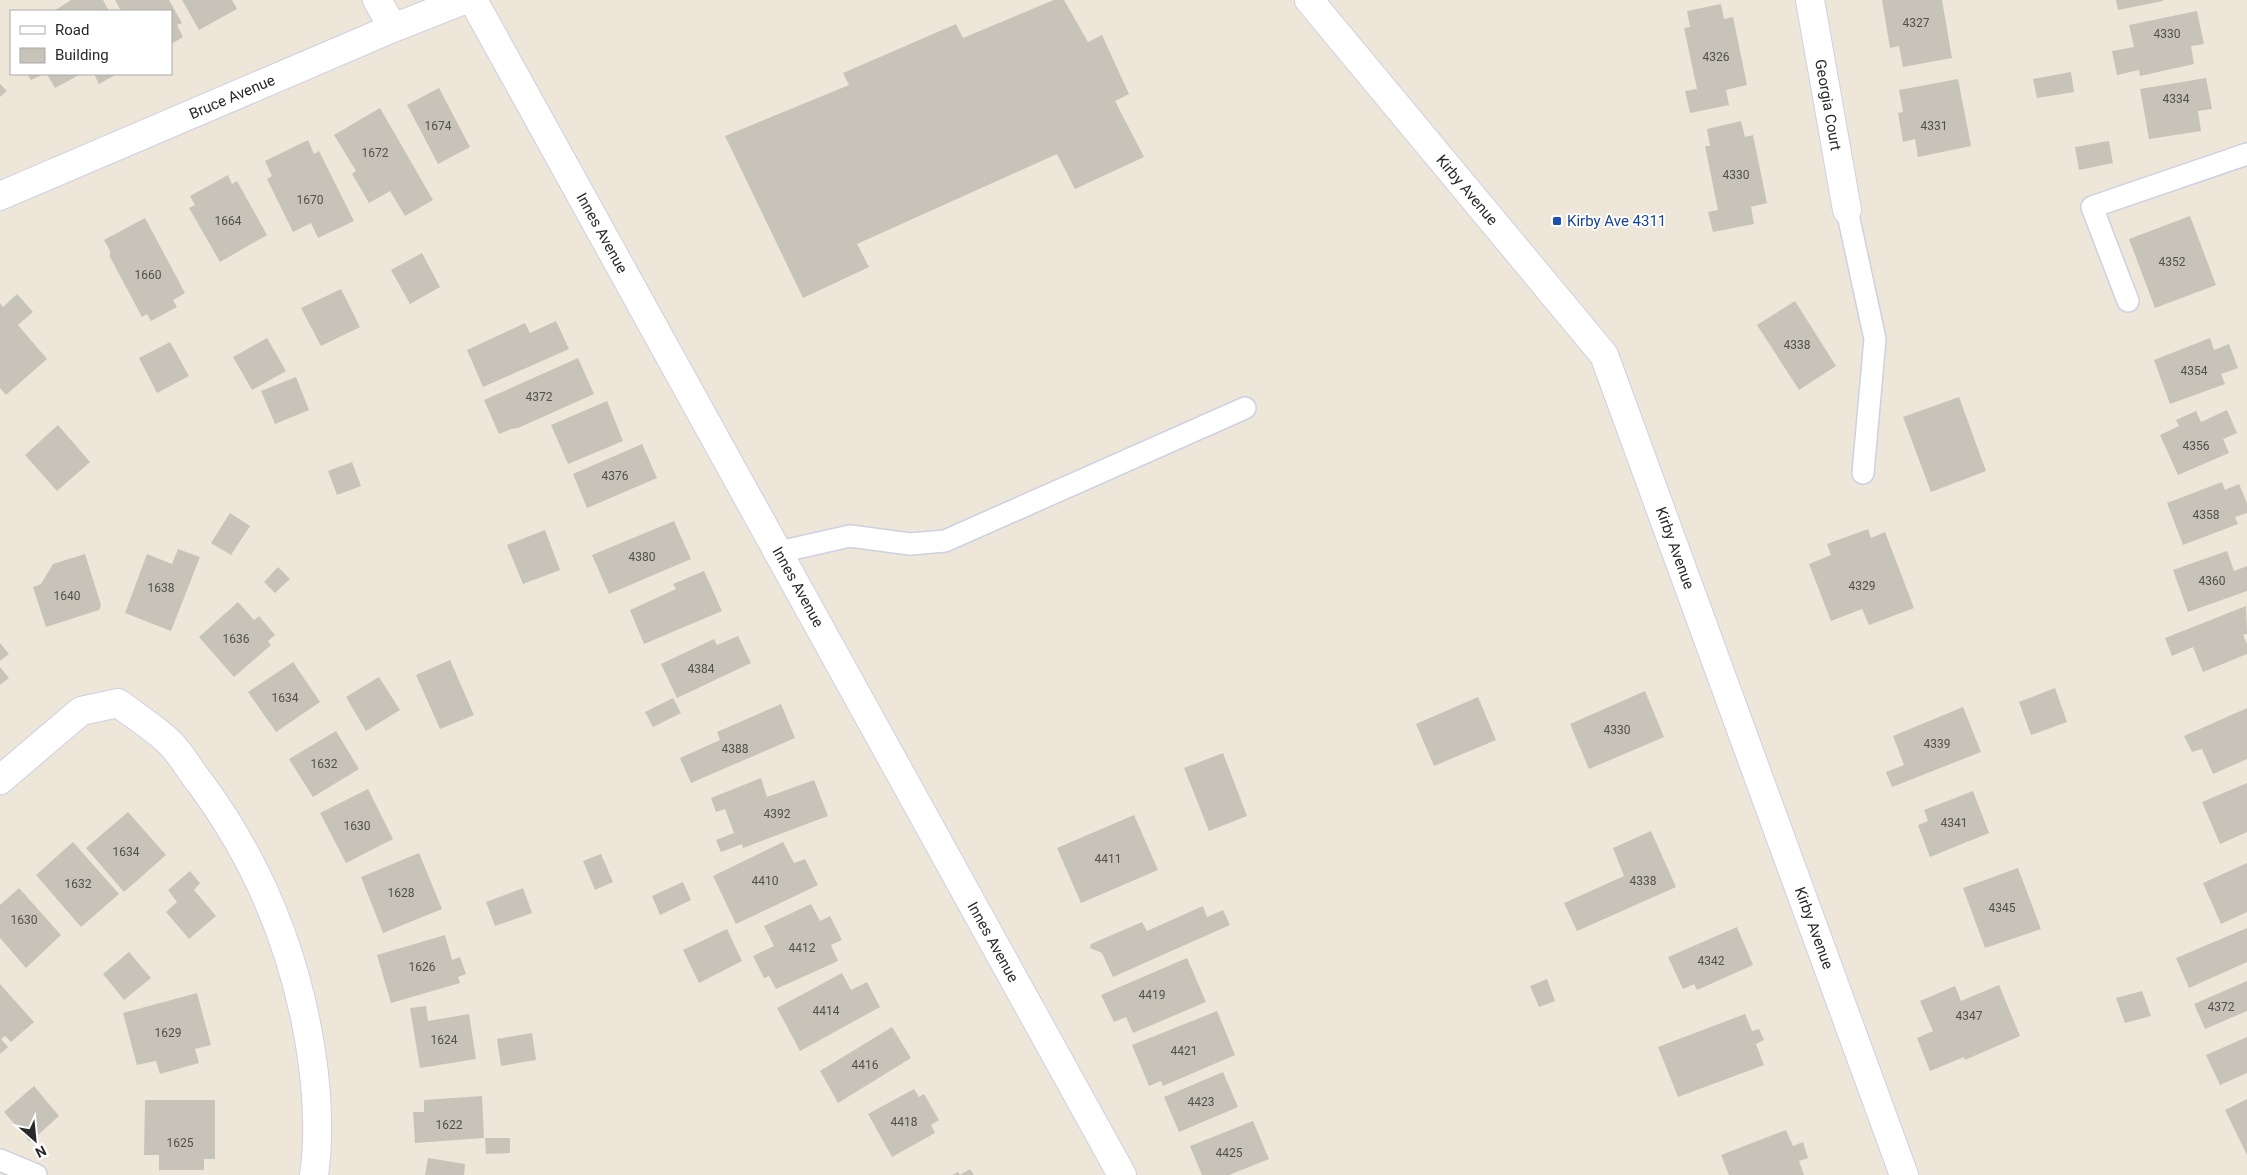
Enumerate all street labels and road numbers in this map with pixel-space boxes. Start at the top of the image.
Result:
street label: Georgia Court [1811,58,1845,152]
street label: Bruce Avenue [186,71,278,123]
street label: Kirby Avenue [1432,151,1502,229]
street label: Innes Avenue [573,190,631,276]
street label: Kirby Avenue [1652,504,1698,592]
street label: Innes Avenue [769,544,827,630]
street label: Kirby Avenue [1791,884,1837,972]
street label: Innes Avenue [964,899,1022,985]

